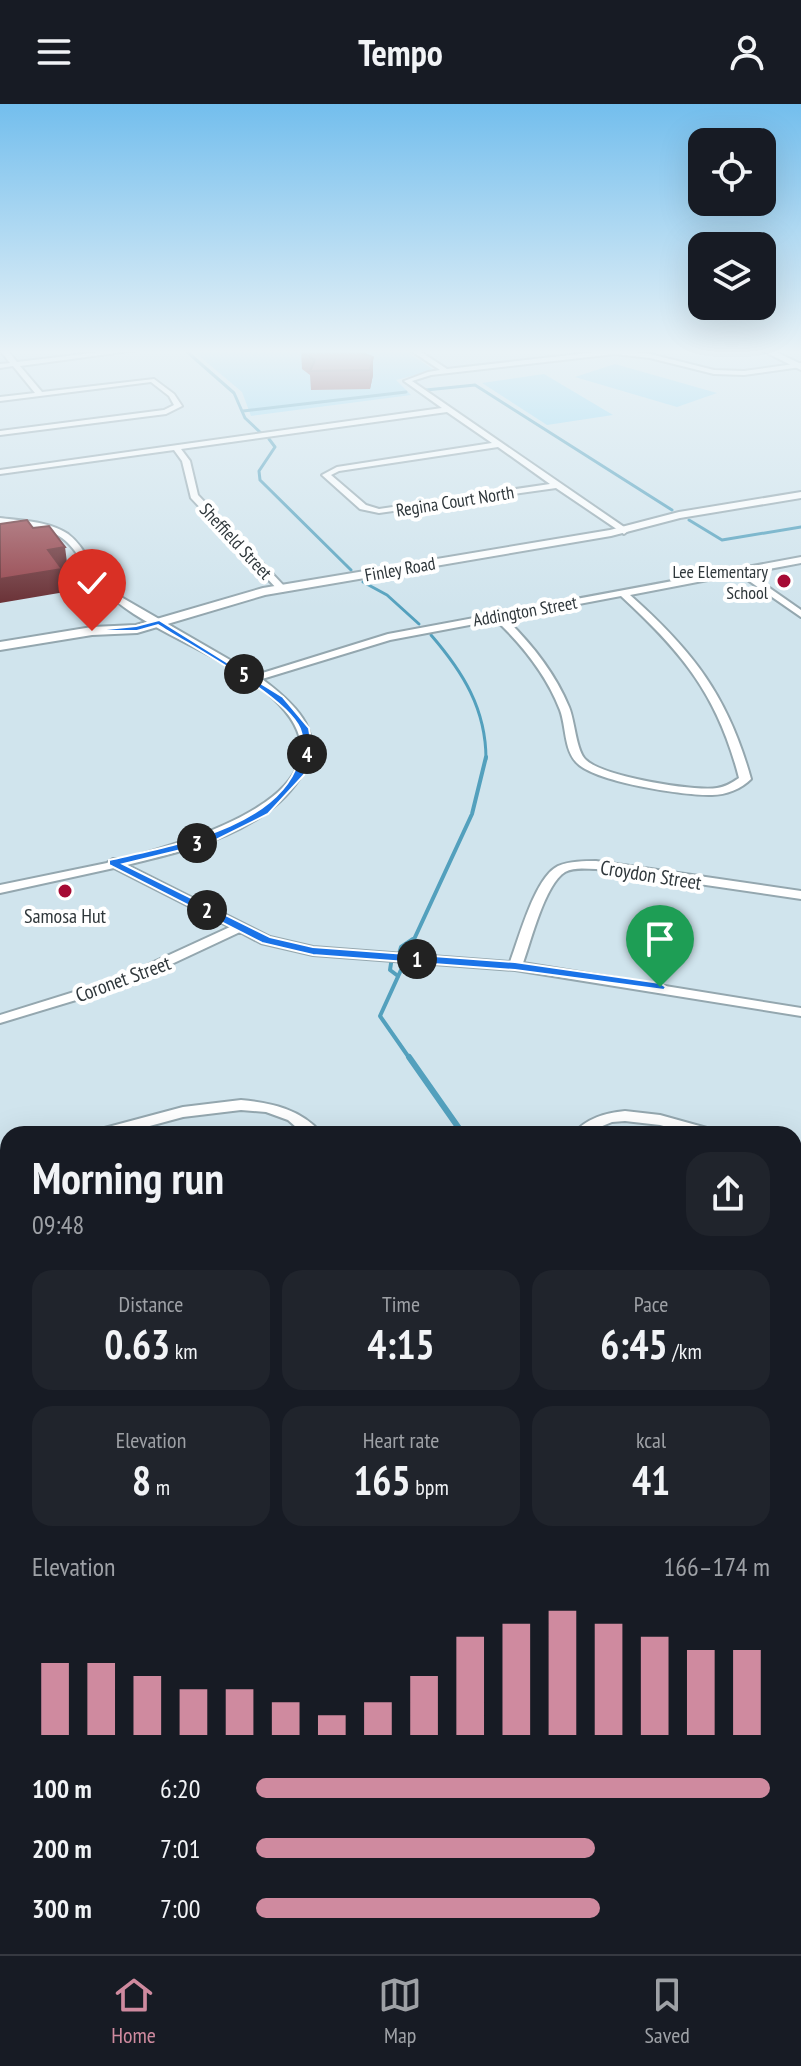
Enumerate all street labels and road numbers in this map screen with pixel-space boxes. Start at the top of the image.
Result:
street label: Regina Court North [394,480,516,522]
street label: Sheffield Street [195,498,277,584]
street label: Finley Road [363,551,437,587]
street label: Addington Street [471,591,579,631]
street label: Croydon Street [599,854,704,896]
street label: Coronet Street [72,950,175,1008]

